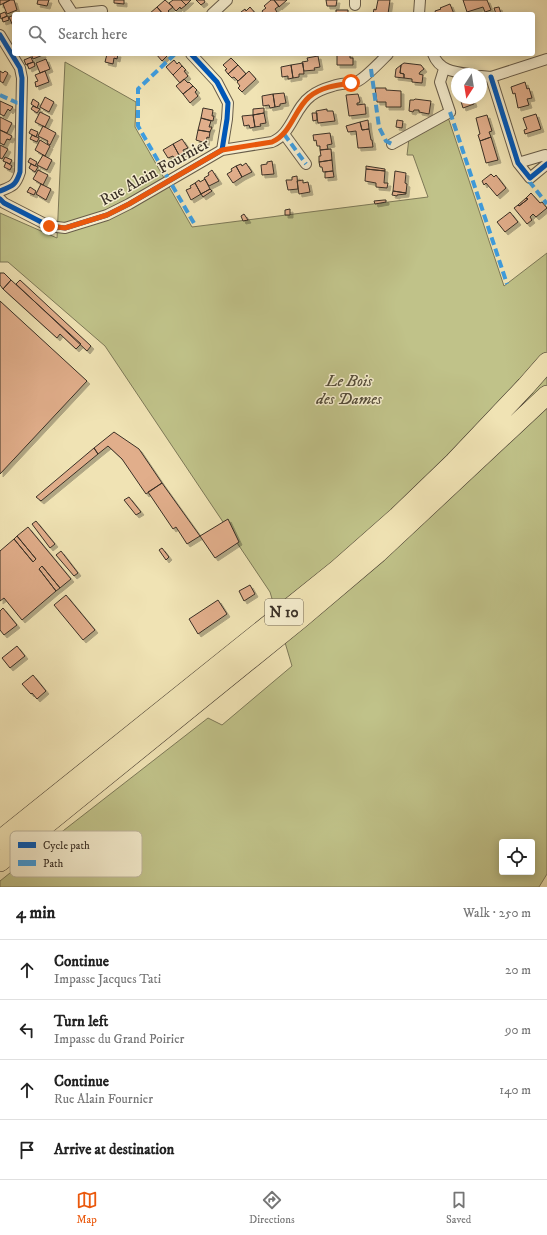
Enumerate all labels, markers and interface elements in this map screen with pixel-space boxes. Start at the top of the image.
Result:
search box [12,12,535,56]
icon: search [26,23,48,45]
text: Search here [58,25,127,44]
north arrow [451,68,487,104]
route start [342,74,360,92]
street label: Rue Alain Fournier [96,134,213,210]
route end [40,217,58,235]
park label: Le Bois des Dames [315,371,383,409]
road number: N 10 [265,599,303,625]
legend [10,831,142,877]
text: Cycle path [43,839,90,853]
map controls [499,839,535,875]
button: locate [499,839,535,875]
text: Path [43,857,64,871]
text: 4 min [16,902,55,924]
text: Walk · 250 m [463,905,531,921]
text: Continue [54,952,109,971]
icon: ahead [16,959,38,981]
text: 20 m [505,962,531,978]
text: Impasse Jacques Tati [54,971,161,987]
text: Turn left [54,1012,108,1031]
icon: left [16,1019,38,1041]
text: 90 m [505,1022,531,1038]
text: Impasse du Grand Poirier [54,1031,184,1047]
text: Continue [54,1072,109,1091]
icon: ahead [16,1079,38,1101]
text: 140 m [499,1082,531,1098]
text: Rue Alain Fournier [54,1091,153,1107]
icon: arrive [16,1139,38,1161]
text: Arrive at destination [54,1140,174,1159]
tab: Map [76,1189,98,1227]
tab: Directions [249,1189,295,1227]
tab: Saved [446,1189,471,1227]

